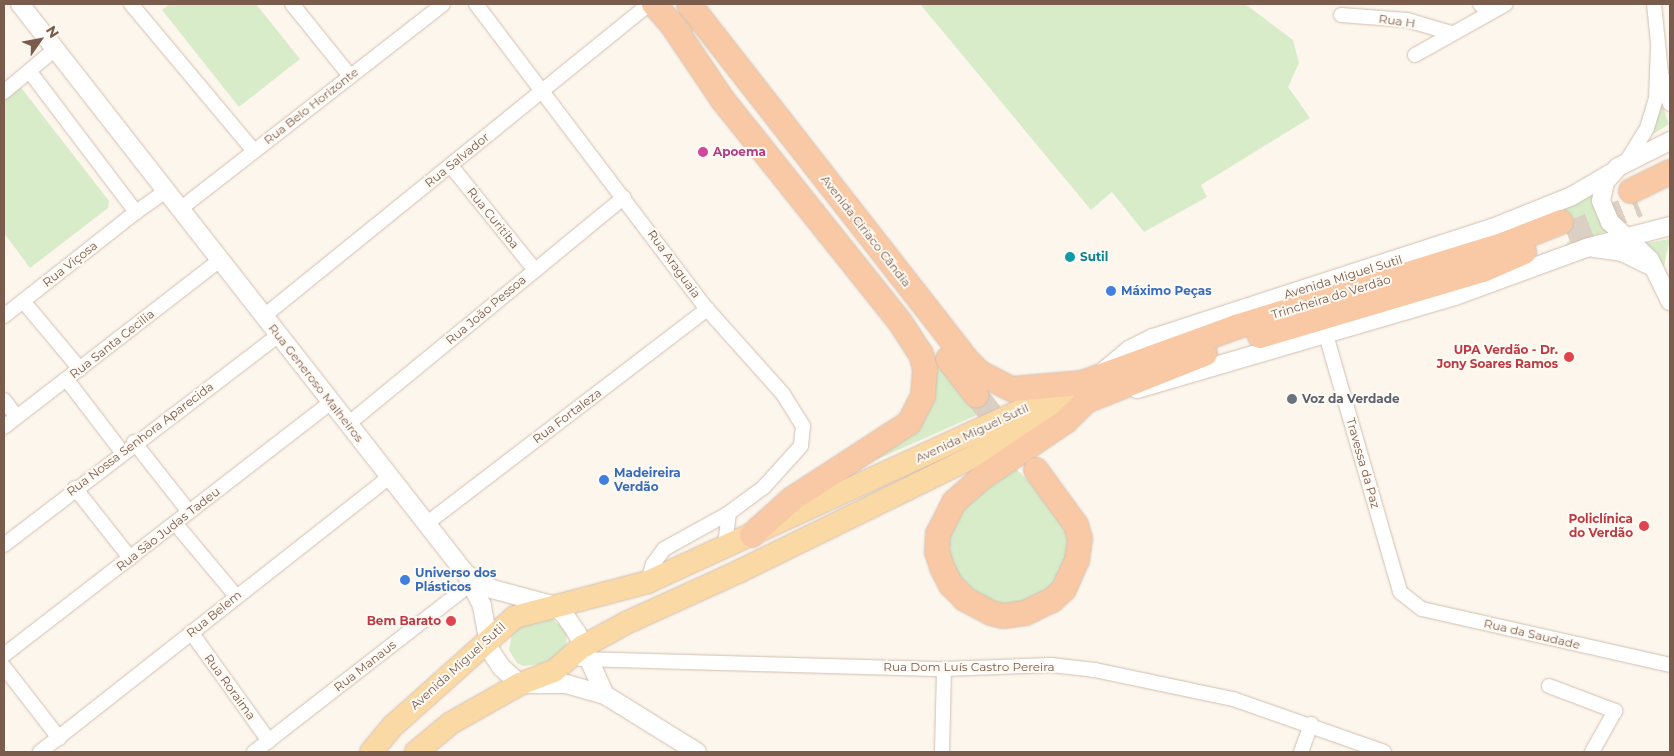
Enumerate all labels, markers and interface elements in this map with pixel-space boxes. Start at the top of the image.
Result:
street label: Rua H [1378,11,1416,31]
north arrow [15,15,65,65]
text: N [42,22,63,41]
street label: Rua Belo Horizonte [261,65,361,147]
street label: Rua Salvador [422,130,492,190]
place label: Apoema [713,145,766,159]
marker: Apoema [697,146,709,158]
street label: Avenida Ciríaco Cândia [818,172,914,290]
street label: Rua Curitiba [464,185,522,251]
street label: Rua Araguaia [644,227,704,301]
street label: Rua Viçosa [40,238,100,290]
place label: Sutil [1080,250,1108,264]
marker: Sutil [1064,251,1076,263]
street label: Avenida Miguel Sutil [1282,252,1404,302]
street label: Rua João Pessoa [443,272,529,348]
street label: Trincheira do Verdão [1270,272,1392,322]
place label: Máximo Peças [1121,284,1212,298]
marker: Máximo Peças [1105,285,1117,297]
street label: Rua Santa Cecilia [67,307,157,381]
street label: Rua Generoso Malheiros [265,321,367,445]
place label: UPA Verdão - Dr. Jony Soares Ramos [1437,343,1558,371]
marker: UPA Verdão - Dr. Jony Soares Ramos [1562,350,1576,364]
street label: Rua Nossa Senhora Aparecida [64,379,216,499]
street label: Rua Fortaleza [530,386,604,446]
place label: Voz da Verdade [1302,392,1400,406]
marker: Voz da Verdade [1286,393,1298,405]
street label: Avenida Miguel Sutil [913,400,1031,466]
street label: Travessa da Paz [1343,416,1383,510]
place label: Madeireira Verdão [614,466,681,494]
marker: Madeireira Verdão [598,474,610,486]
street label: Rua São Judas Tadeu [113,484,223,574]
place label: Policlínica do Verdão [1569,512,1633,540]
marker: Policlínica do Verdão [1637,519,1651,533]
place label: Universo dos Plásticos [415,566,496,594]
marker: Universo dos Plásticos [399,574,411,586]
street label: Rua Belem [184,587,244,641]
place label: Bem Barato [367,614,441,628]
marker: Bem Barato [445,615,457,627]
street label: Rua da Saudade [1482,616,1582,652]
street label: Avenida Miguel Sutil [408,620,508,712]
street label: Rua Manaus [331,637,399,695]
street label: Rua Roraima [201,651,259,723]
street label: Rua Dom Luís Castro Pereira [883,660,1055,674]

